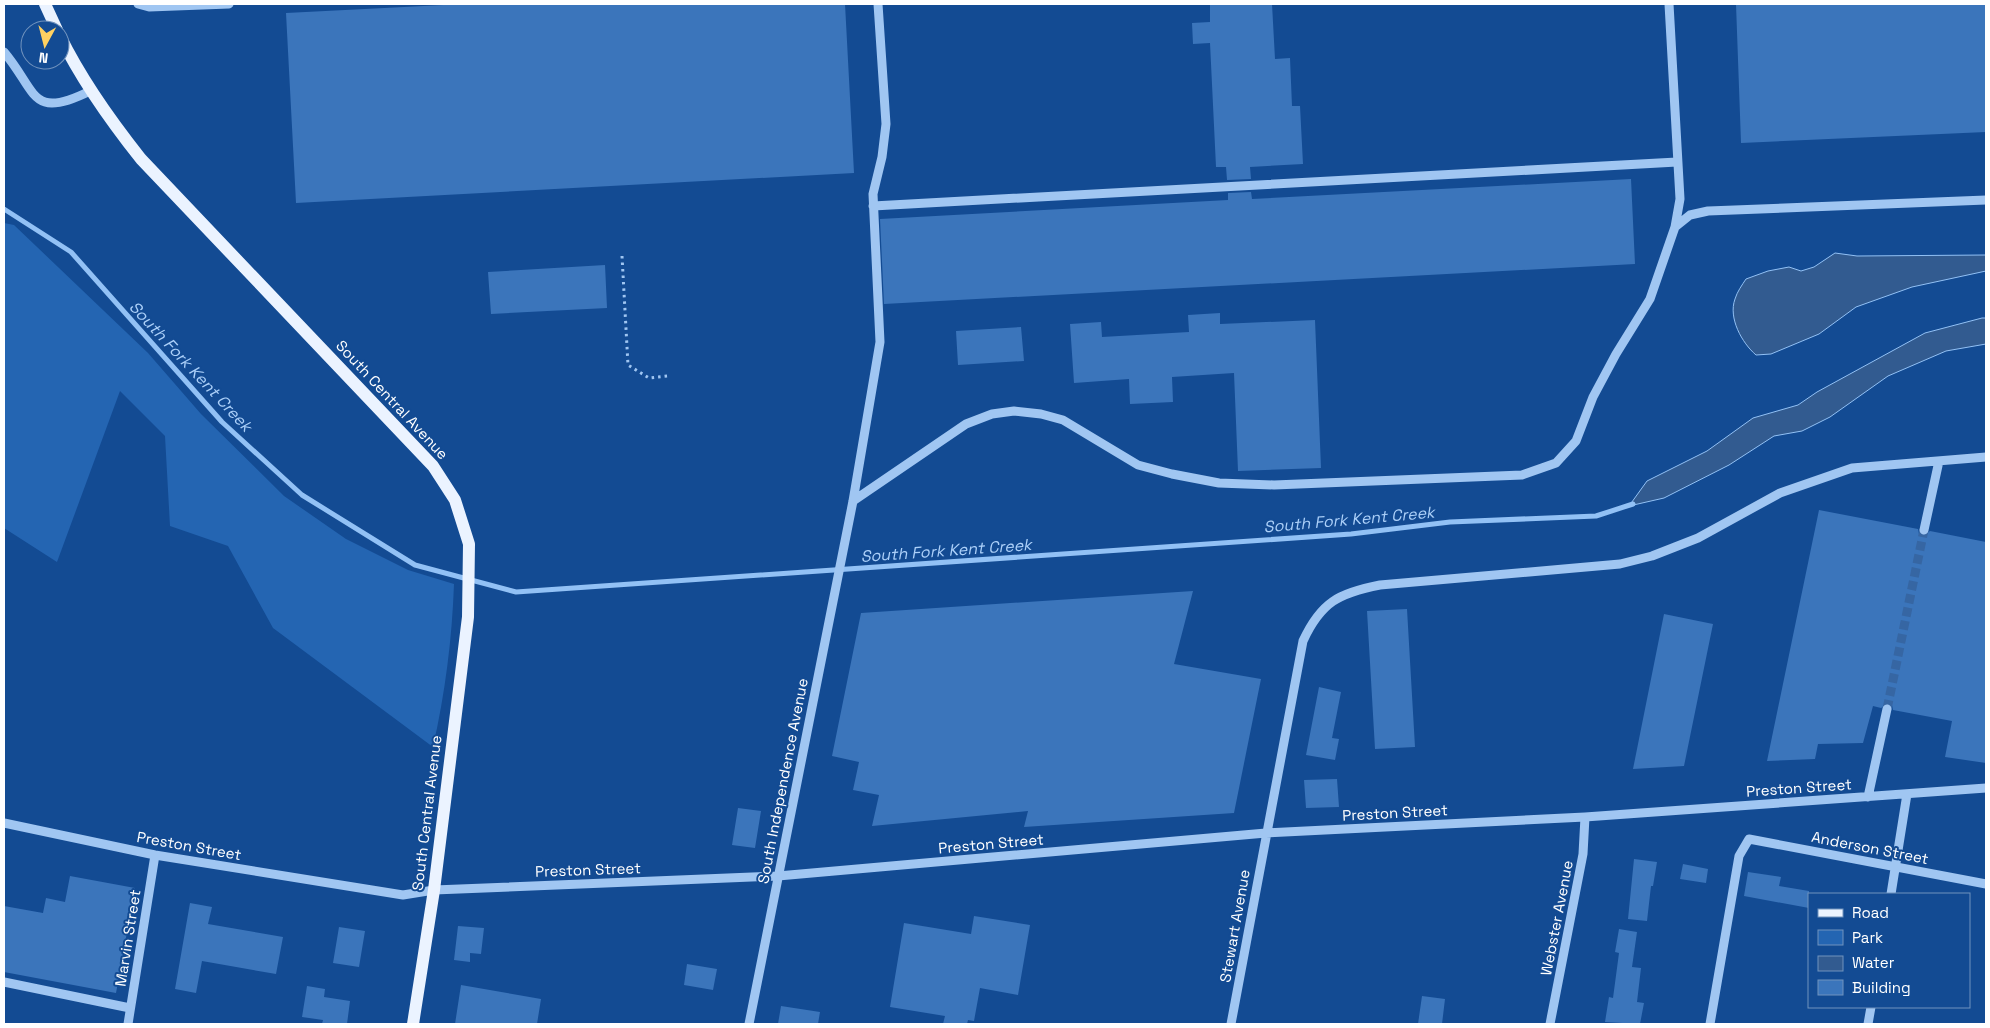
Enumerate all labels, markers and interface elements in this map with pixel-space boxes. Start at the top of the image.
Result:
north arrow [20,20,70,70]
text: N [38,48,49,67]
water label: South Fork Kent Creek [124,296,258,438]
street label: South Central Avenue [332,336,453,463]
water label: South Fork Kent Creek [1263,501,1438,537]
water label: South Fork Kent Creek [860,534,1035,567]
street label: South Independence Avenue [753,676,812,885]
street label: South Central Avenue [408,734,445,892]
street label: Preston Street [1746,774,1852,801]
street label: Preston Street [1342,800,1448,825]
street label: Preston Street [135,827,243,864]
street label: Anderson Street [1810,827,1930,868]
street label: Preston Street [937,829,1045,858]
street label: Preston Street [535,858,641,881]
street label: Webster Avenue [1536,859,1577,977]
street label: Stewart Avenue [1215,868,1254,984]
street label: Marvin Street [110,888,145,988]
legend [1808,893,1970,1008]
text: Road [1852,903,1889,922]
text: Park [1852,928,1883,947]
text: Water [1852,953,1895,972]
text: Building [1852,978,1911,997]

